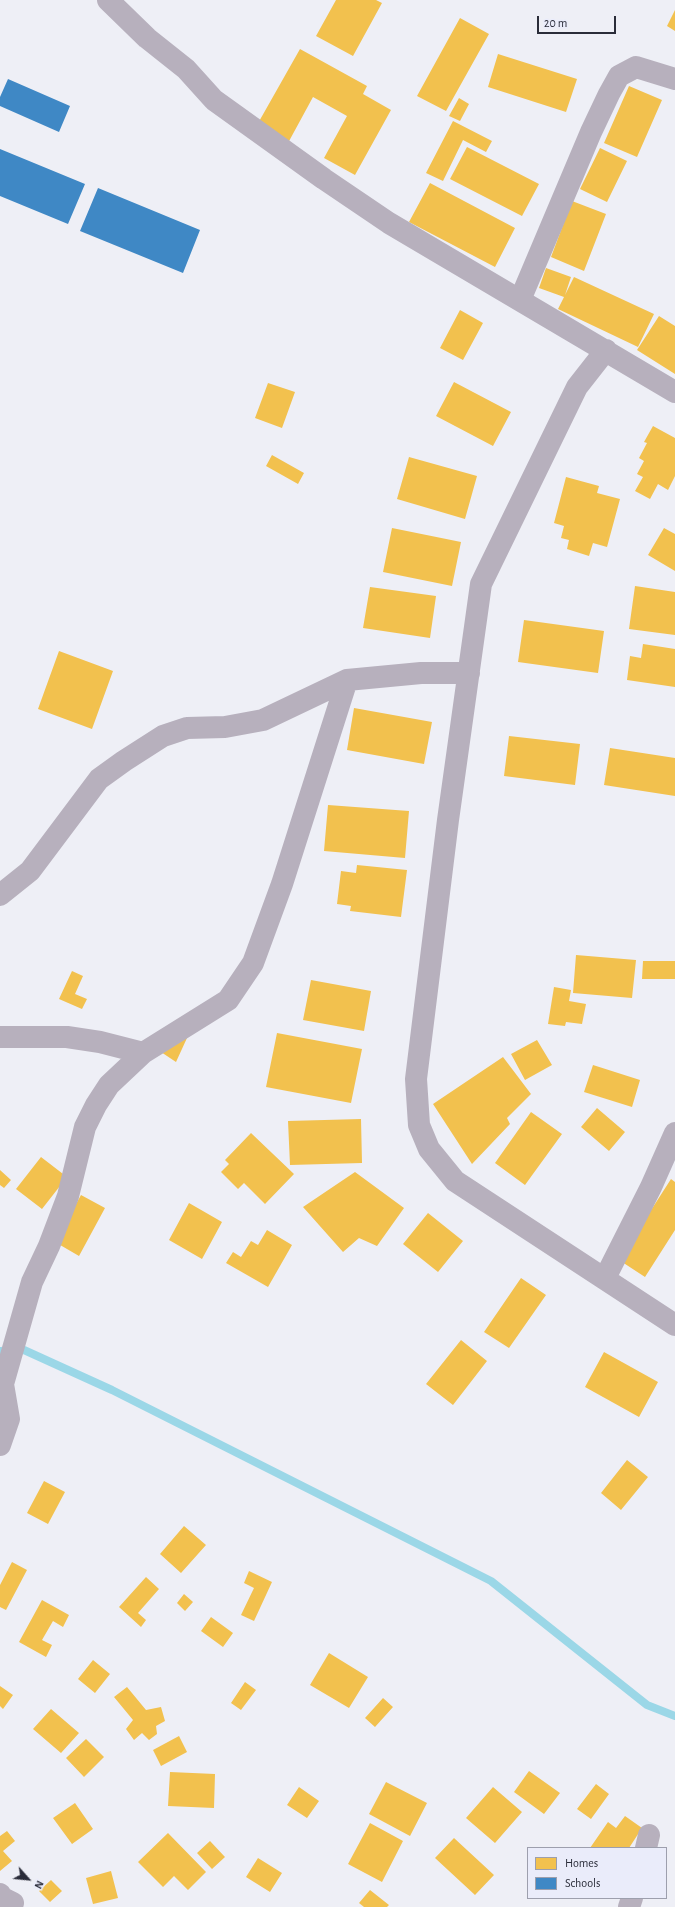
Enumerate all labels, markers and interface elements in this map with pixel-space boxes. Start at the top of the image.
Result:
scale bar [539,8,618,34]
text: 20 m [544,17,567,29]
legend [527,1847,667,1899]
text: Homes [565,1857,598,1869]
north arrow [8,1859,48,1899]
text: Schools [565,1877,600,1889]
text: N [32,1879,46,1891]

